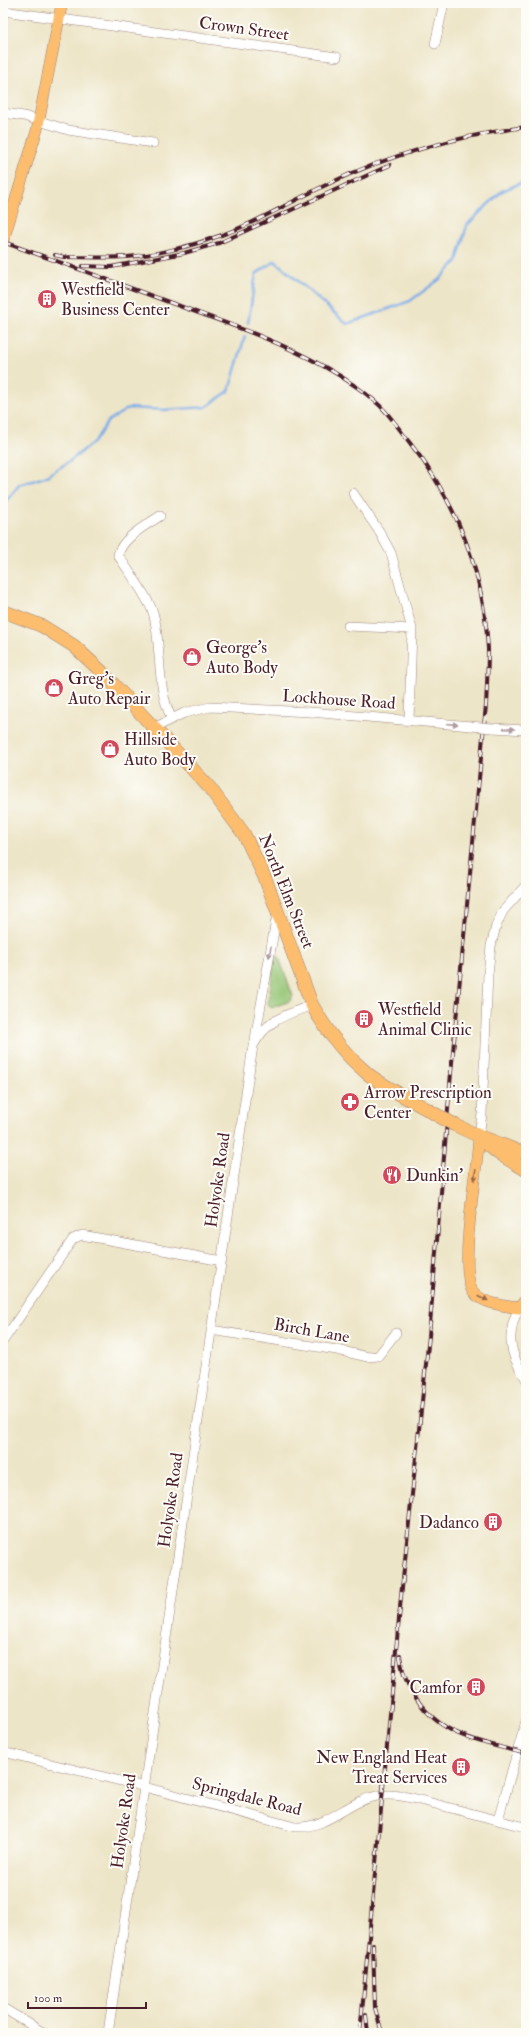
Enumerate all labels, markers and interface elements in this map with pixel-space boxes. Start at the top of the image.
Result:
street label: Crown Street [198,12,291,45]
place label: Westfield Business Center [60,279,170,320]
building icon: Westfield Business Center [36,288,58,310]
place label: George's Auto Body [205,637,278,679]
shop icon: George's Auto Body [181,646,203,668]
place label: Greg's Auto Repair [67,668,151,710]
shop icon: Greg's Auto Repair [43,677,65,699]
street label: Lockhouse Road [282,685,397,714]
one-way arrow [446,721,458,727]
one-way arrow [503,726,516,732]
place label: Hillside Auto Body [123,729,196,771]
shop icon: Hillside Auto Body [99,738,121,760]
street label: North Elm Street [254,831,319,952]
one-way arrow [267,946,273,958]
place label: Westfield Animal Clinic [377,999,472,1040]
building icon: Westfield Animal Clinic [353,1008,375,1030]
place label: Arrow Prescription Center [363,1082,492,1123]
pharmacy icon: Arrow Prescription Center [339,1091,361,1113]
street label: Holyoke Road [200,1131,236,1229]
restaurant icon: Dunkin' [381,1164,403,1186]
place label: Dunkin' [406,1165,463,1186]
one-way arrow [472,1169,478,1181]
one-way arrow [477,1295,488,1301]
street label: Birch Lane [272,1314,351,1347]
street label: Holyoke Road [153,1451,189,1549]
building icon: Dadanco [482,1511,504,1533]
place label: Dadanco [419,1512,479,1533]
building icon: Camfor [465,1676,487,1698]
place label: Camfor [410,1677,463,1698]
place label: New England Heat Treat Services [316,1747,447,1788]
building icon: New England Heat Treat Services [450,1756,472,1778]
street label: Holyoke Road [106,1772,142,1870]
street label: Springdale Road [190,1773,304,1821]
scale bar [28,1984,146,2010]
text: 100 m [34,1991,63,2006]

